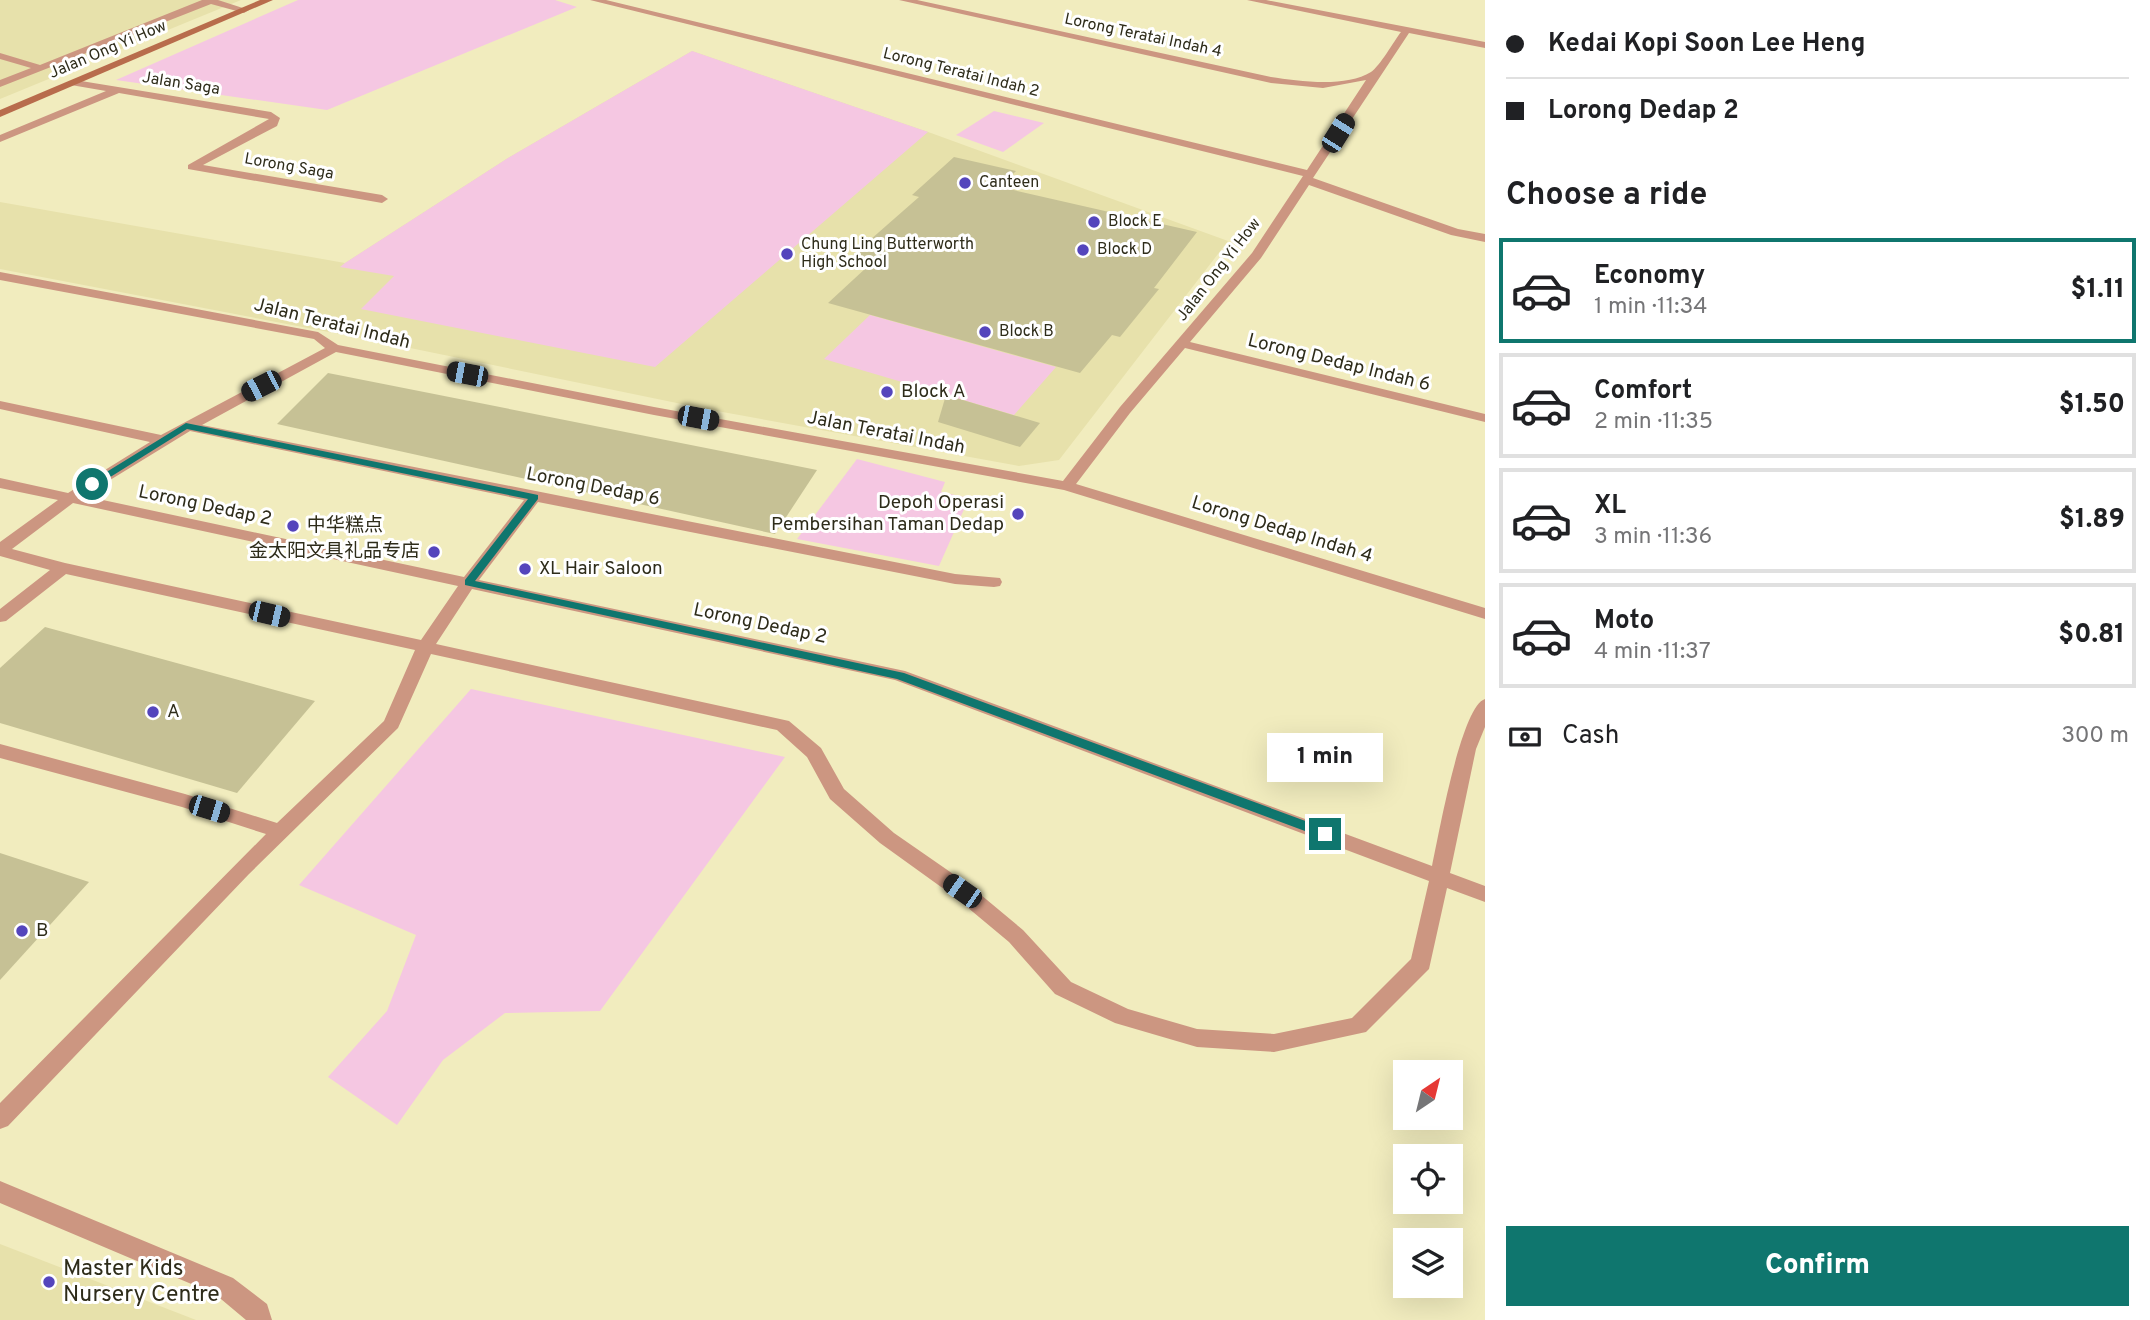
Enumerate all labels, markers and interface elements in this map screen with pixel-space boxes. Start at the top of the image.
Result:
street label: Lorong Teratai Indah 4 [1062,10,1224,62]
street label: Jalan Ong Yi How [46,16,170,84]
text: Kedai Kopi Soon Lee Heng [1548,28,1866,61]
street label: Lorong Teratai Indah 2 [881,44,1041,102]
street label: Jalan Saga [141,68,221,100]
text: Lorong Dedap 2 [1548,95,1739,128]
car [1318,110,1359,156]
street label: Lorong Saga [243,149,335,185]
place label: Canteen [979,173,1039,193]
marker: Canteen [957,175,973,191]
text: Choose a ride [1506,176,1707,216]
place label: Block E [1108,212,1162,232]
marker: Block E [1086,214,1102,230]
street label: Jalan Ong Yi How [1173,214,1265,326]
place label: Chung Ling Butterworth High School [801,235,974,273]
place label: Block D [1097,240,1152,260]
marker: Block D [1075,242,1091,258]
marker: Chung Ling Butterworth High School [779,246,795,262]
icon: car [1510,259,1573,322]
text: Economy [1594,260,1705,293]
text: $1.11 [2071,274,2125,307]
street label: Jalan Teratai Indah [251,293,413,355]
text: 1 min · 11:34 [1594,293,1708,322]
place label: Block B [999,322,1054,342]
marker: Block B [977,324,993,340]
street label: Lorong Dedap Indah 6 [1245,329,1433,397]
car [445,360,490,388]
car [238,367,285,405]
icon: car [1510,374,1573,437]
text: Comfort [1594,375,1692,408]
place label: Block A [901,380,966,404]
marker: Block A [879,384,895,400]
text: $1.50 [2059,389,2125,422]
car [676,404,721,432]
street label: Jalan Teratai Indah [805,406,967,460]
text: 2 min · 11:35 [1594,408,1713,437]
street label: Lorong Dedap 6 [524,462,662,512]
route start [76,468,108,500]
street label: Lorong Dedap 2 [136,480,274,532]
icon: car [1510,489,1573,552]
text: XL [1594,490,1626,523]
place label: Depoh Operasi Pembersihan Taman Dedap [771,491,1004,537]
street label: Lorong Dedap Indah 4 [1189,491,1375,569]
text: $1.89 [2059,504,2125,537]
marker: Depoh Operasi Pembersihan Taman Dedap [1010,506,1026,522]
place label: 中华糕点 [307,514,383,538]
marker: 中华糕点 [285,518,301,534]
text: 3 min · 11:36 [1594,523,1712,552]
place label: 金太阳文具礼品专店 [249,540,420,564]
marker: 金太阳文具礼品专店 [426,544,442,560]
place label: XL Hair Saloon [539,557,663,581]
marker: XL Hair Saloon [517,561,533,577]
street label: Lorong Dedap 2 [691,598,829,650]
car [247,599,292,629]
icon: car [1510,604,1573,667]
text: Moto [1594,605,1654,638]
text: $0.81 [2058,619,2125,652]
text: 4 min · 11:37 [1594,638,1711,667]
place label: A [167,700,180,724]
marker: A [145,704,161,720]
icon: cash [1506,718,1544,756]
text: Cash [1562,720,1619,753]
text: 300 m [2061,722,2129,751]
callout: 1 min [1267,732,1383,782]
text: 1 min [1297,743,1353,772]
car [186,793,233,825]
route end [1309,818,1341,850]
car [939,870,986,912]
place label: B [36,919,48,943]
marker: B [14,923,30,939]
north arrow [1393,1060,1463,1130]
map controls [1393,1060,1463,1298]
button: locate [1393,1144,1463,1214]
button: Confirm [1506,1226,2129,1306]
button: layers [1393,1228,1463,1298]
place label: Master Kids Nursery Centre [63,1255,220,1310]
marker: Master Kids Nursery Centre [41,1274,57,1290]

